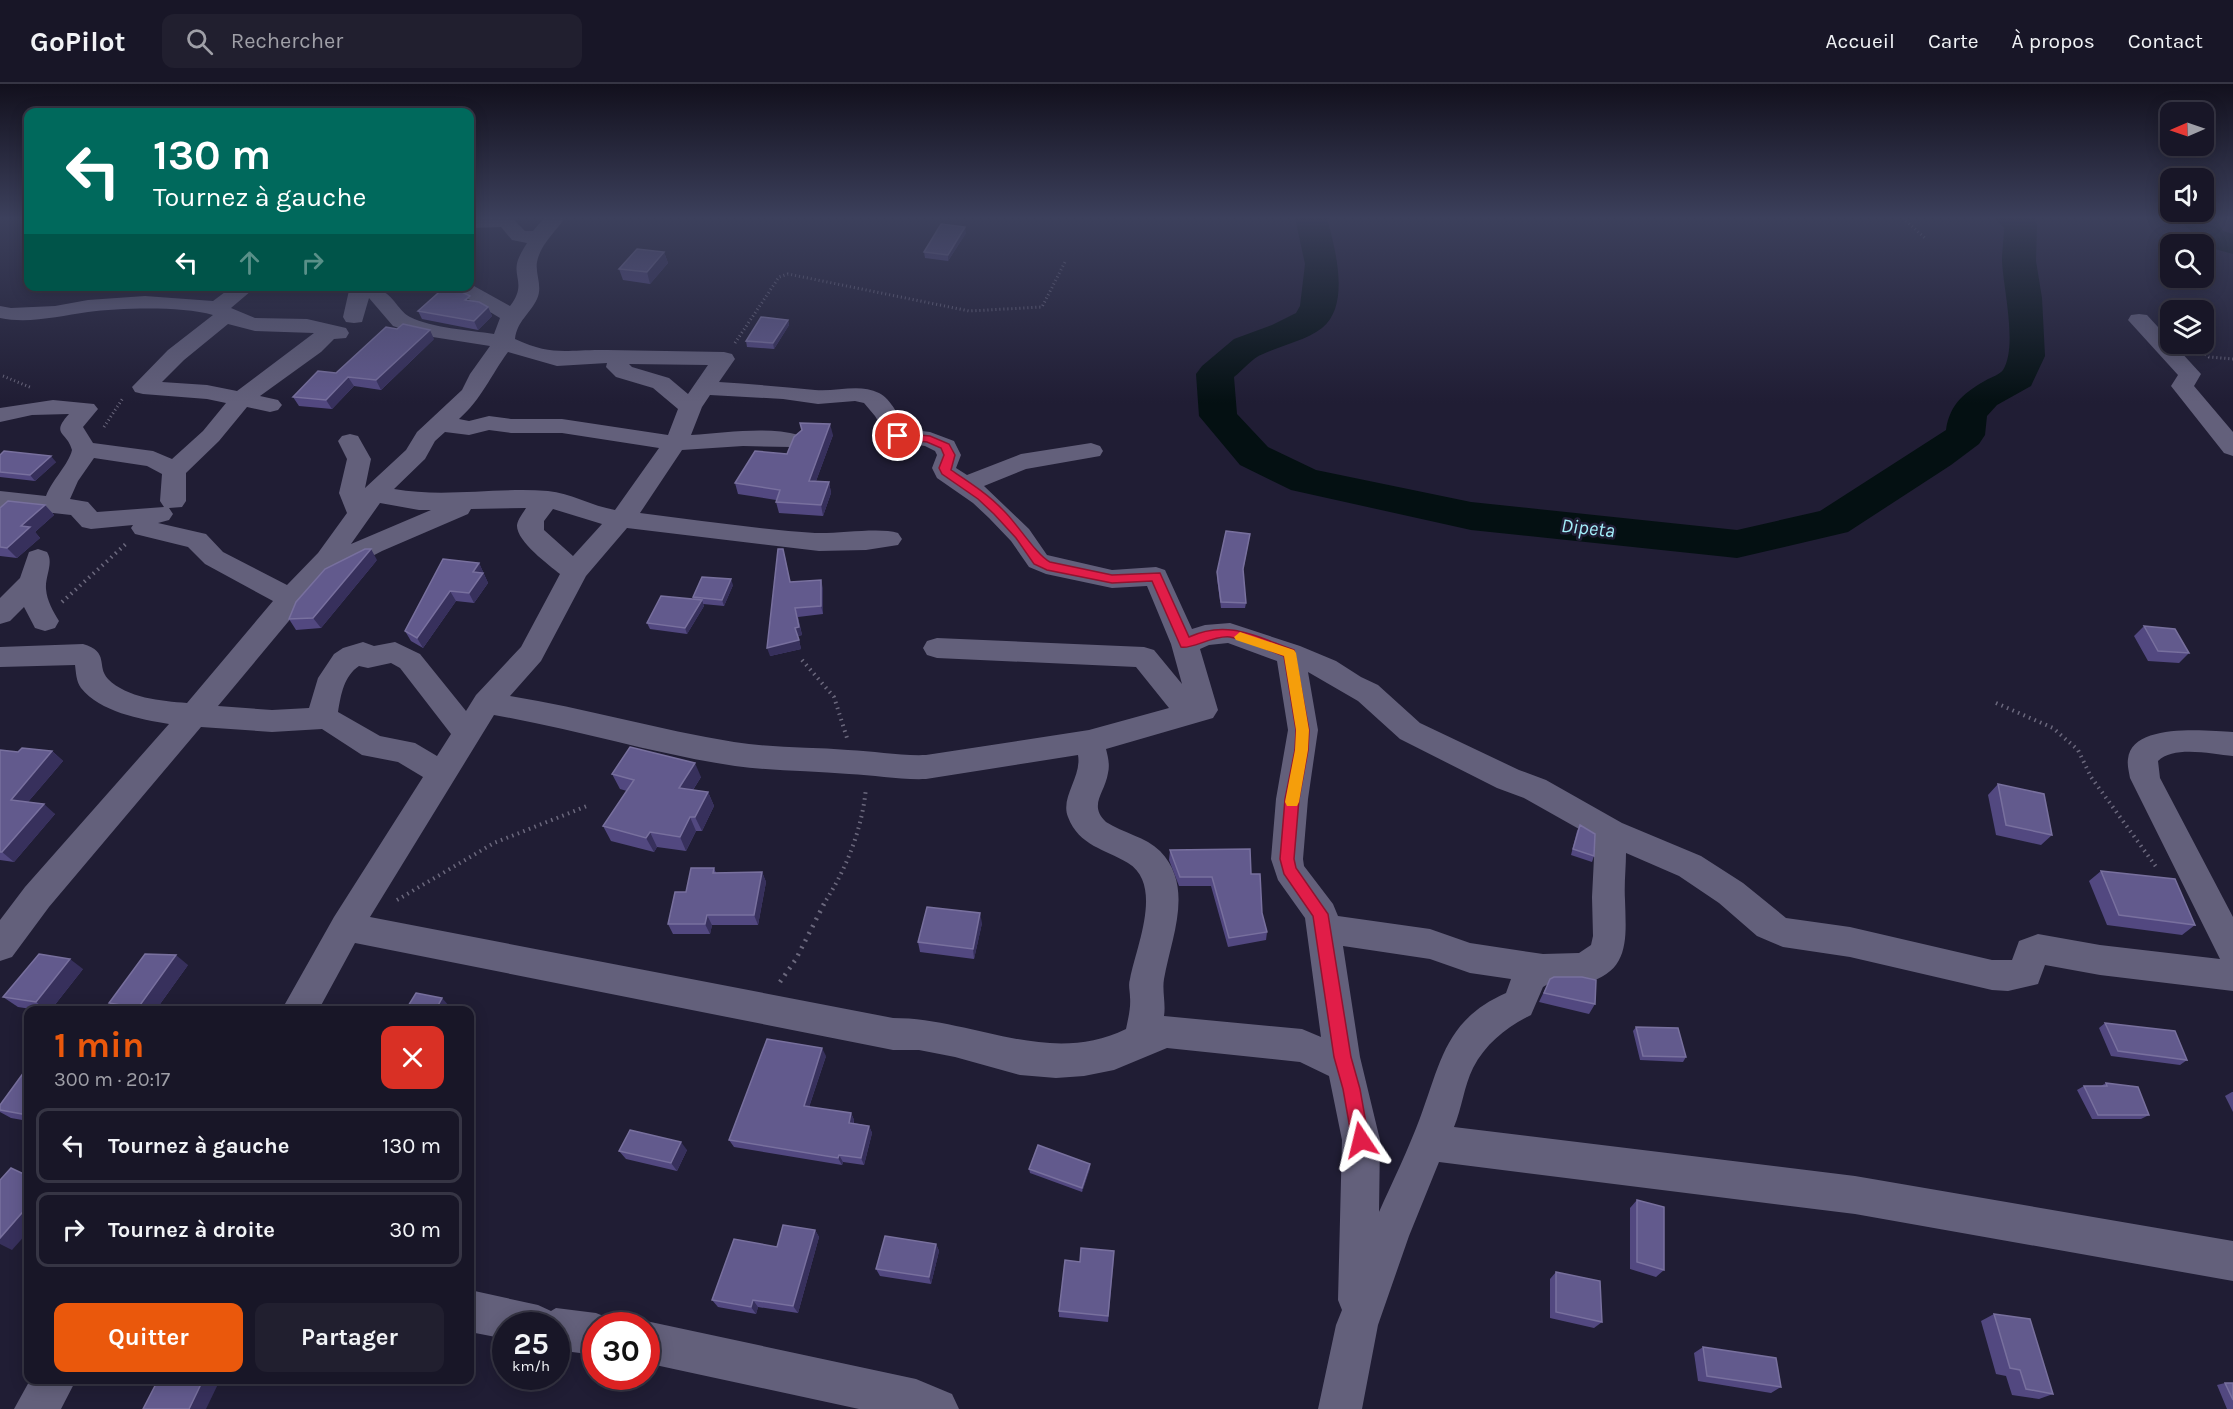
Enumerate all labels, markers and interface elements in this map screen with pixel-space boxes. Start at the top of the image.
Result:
search box [162,14,582,68]
text: GoPilot [30,25,126,58]
icon: search [183,25,216,58]
text: Rechercher [231,28,343,54]
text: Accueil [1826,29,1895,53]
text: Carte [1928,29,1979,53]
text: À propos [2012,29,2095,53]
text: Contact [2128,29,2203,53]
north arrow [2160,102,2214,156]
map controls [2160,102,2214,354]
text: 130 m [153,130,271,180]
icon: left [54,132,132,210]
button: sound [2160,168,2214,222]
text: Tournez à gauche [153,181,366,213]
button: search [2160,234,2214,288]
icon: left [170,246,203,279]
icon: ahead [233,246,266,279]
icon: right [296,246,329,279]
button: layers [2160,300,2214,354]
pin [872,410,923,461]
icon: arrive [881,419,914,452]
water label: Dipeta [1560,514,1616,542]
text: 1 min [54,1024,144,1066]
button: close [381,1026,444,1089]
text: 300 m · 20:17 [54,1068,170,1091]
position arrow [1329,1108,1393,1172]
icon: left [57,1129,90,1162]
text: Tournez à gauche [108,1133,289,1159]
text: 130 m [382,1133,441,1159]
icon: right [57,1213,90,1246]
text: Tournez à droite [108,1217,275,1243]
text: 30 m [389,1217,441,1243]
button: Quitter [54,1303,243,1372]
button: Partager [255,1303,444,1372]
speed limit sign: 30 [582,1312,660,1390]
text: 25 [513,1326,549,1362]
text: km/h [512,1357,550,1375]

